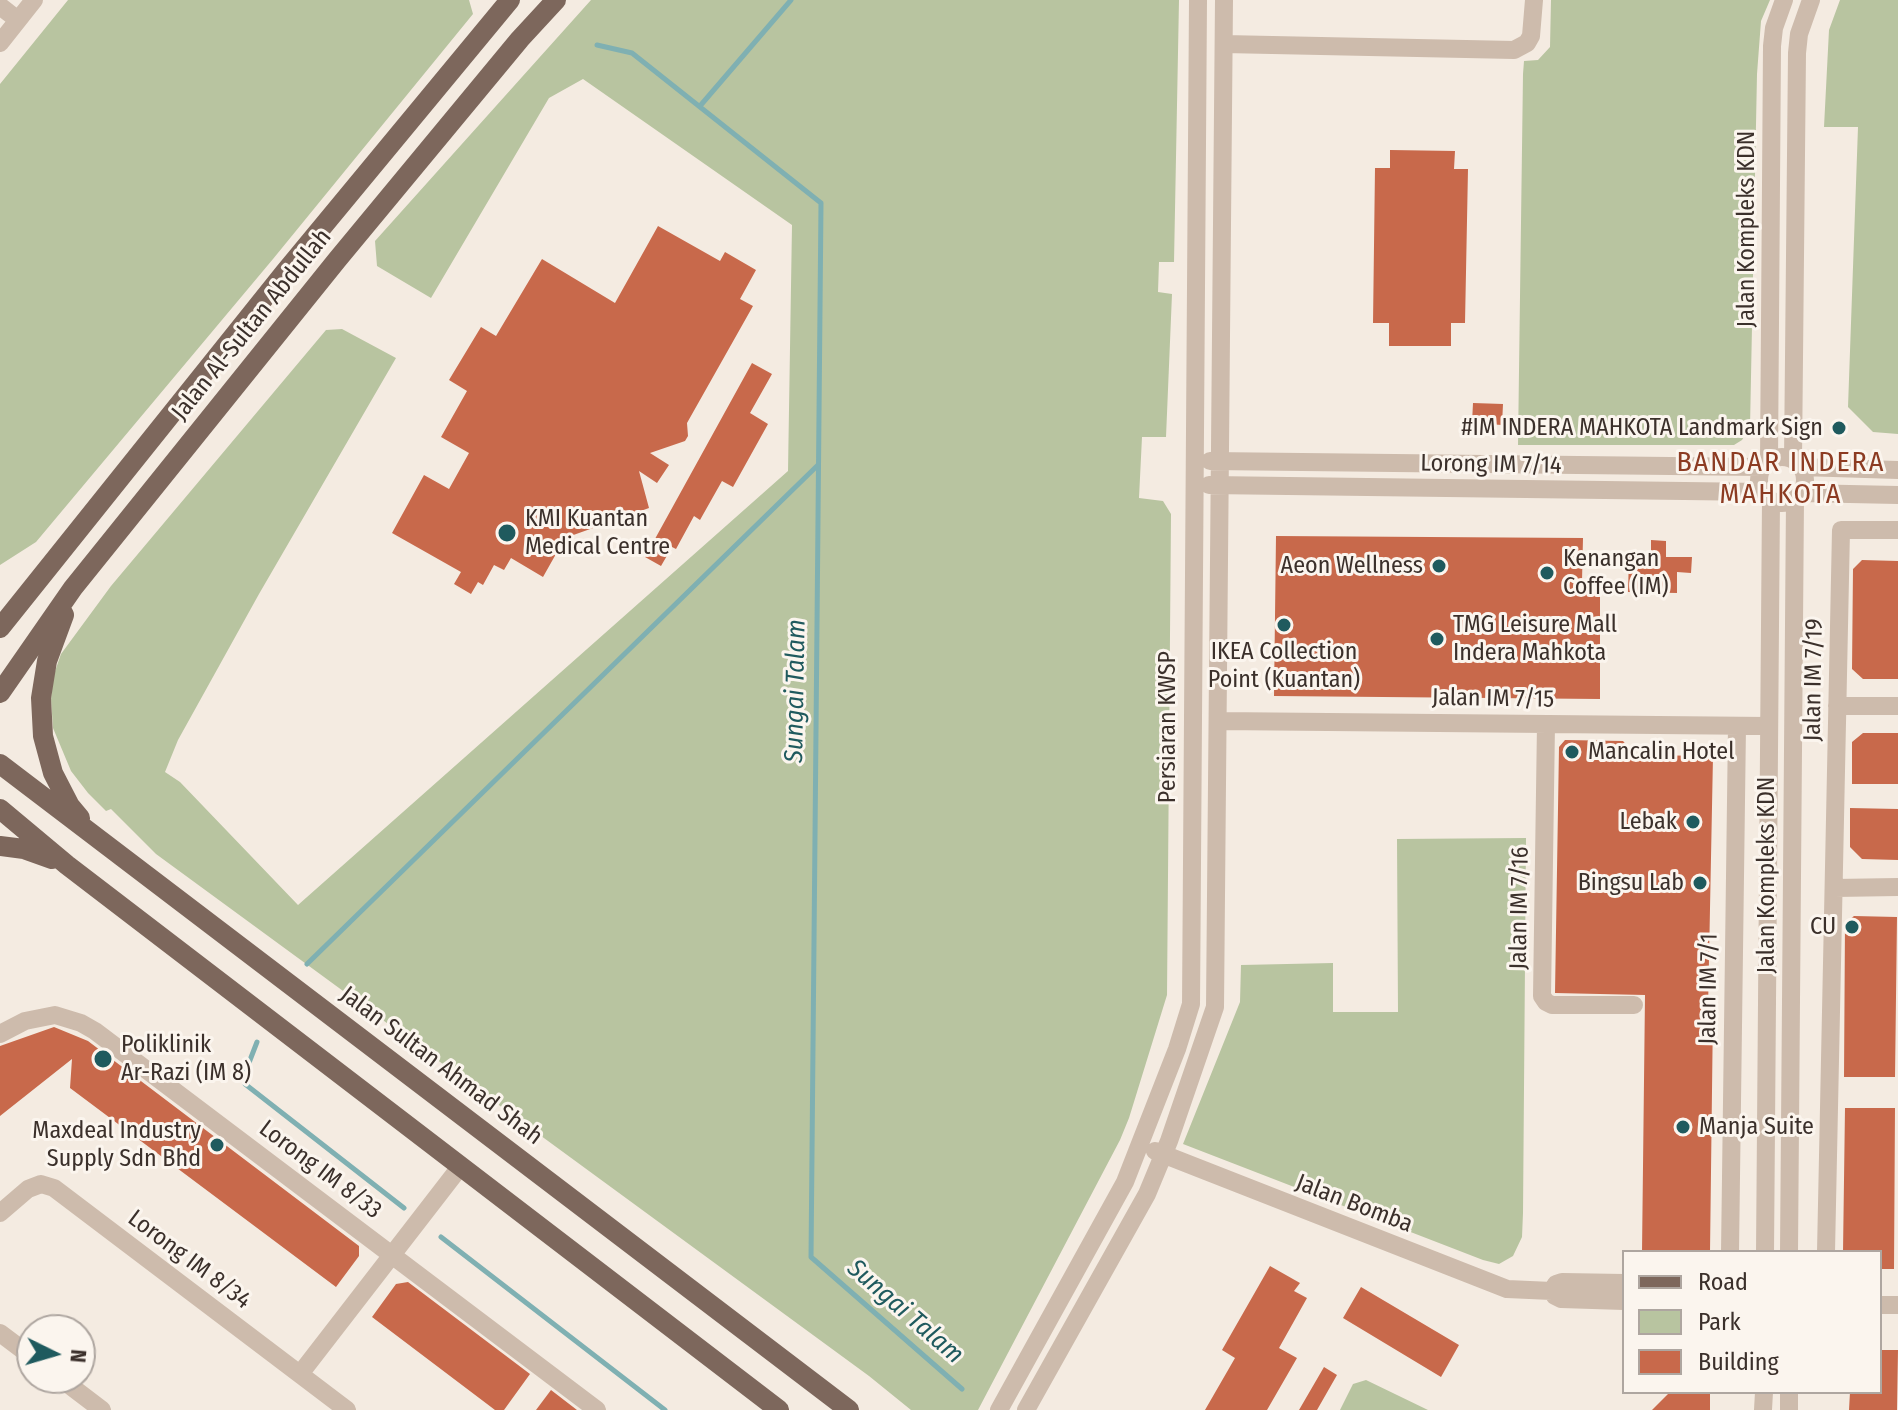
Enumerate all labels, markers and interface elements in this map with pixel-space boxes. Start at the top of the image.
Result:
street label: Jalan Kompleks KDN [1733,131,1761,327]
street label: Jalan Al-Sultan Abdullah [166,224,338,426]
place label: #IM INDERA MAHKOTA Landmark Sign [1461,414,1823,442]
marker: #IM INDERA MAHKOTA Landmark Sign [1830,419,1848,437]
district label: BANDAR INDERA MAHKOTA [1676,446,1886,512]
street label: Lorong IM 7/14 [1420,449,1562,481]
place label: KMI Kuantan Medical Centre [525,505,670,561]
marker: KMI Kuantan Medical Centre [496,522,518,544]
place label: Kenangan Coffee (IM) [1563,545,1669,601]
place label: Aeon Wellness [1281,552,1423,580]
marker: Aeon Wellness [1430,557,1448,575]
marker: Kenangan Coffee (IM) [1538,564,1556,582]
place label: TMG Leisure Mall Indera Mahkota [1453,611,1617,667]
marker: IKEA Collection Point (Kuantan) [1275,616,1293,634]
street label: Jalan IM 7/19 [1799,618,1829,742]
water label: Sungai Talam [779,619,813,763]
marker: TMG Leisure Mall Indera Mahkota [1428,630,1446,648]
place label: IKEA Collection Point (Kuantan) [1208,638,1360,694]
street label: Persiaran KWSP [1154,651,1182,803]
street label: Jalan IM 7/15 [1432,684,1554,714]
place label: Mancalin Hotel [1588,738,1735,766]
marker: Mancalin Hotel [1563,743,1581,761]
street label: Jalan Kompleks KDN [1753,777,1781,973]
place label: Lebak [1620,808,1677,836]
marker: Lebak [1684,813,1702,831]
street label: Jalan IM 7/16 [1505,846,1535,970]
place label: Bingsu Lab [1578,869,1684,897]
marker: Bingsu Lab [1691,874,1709,892]
place label: CU [1810,913,1836,941]
marker: CU [1843,918,1861,936]
street label: Jalan IM 7/1 [1694,933,1724,1045]
street label: Jalan Sultan Ahmad Shah [334,981,548,1151]
place label: Poliklinik Ar-Razi (IM 8) [121,1031,251,1087]
marker: Poliklinik Ar-Razi (IM 8) [92,1048,114,1070]
place label: Manja Suite [1699,1113,1814,1141]
street label: Lorong IM 8/33 [253,1115,387,1225]
place label: Maxdeal Industry Supply Sdn Bhd [32,1117,201,1173]
marker: Manja Suite [1674,1118,1692,1136]
marker: Maxdeal Industry Supply Sdn Bhd [208,1136,226,1154]
street label: Jalan Bomba [1291,1169,1417,1239]
street label: Lorong IM 8/34 [122,1204,256,1316]
legend [1622,1250,1882,1394]
water label: Sungai Talam [841,1253,969,1371]
text: Road [1698,1268,1748,1296]
text: Park [1698,1308,1741,1336]
north arrow [16,1314,96,1394]
text: N [64,1348,92,1364]
text: Building [1698,1348,1779,1376]

